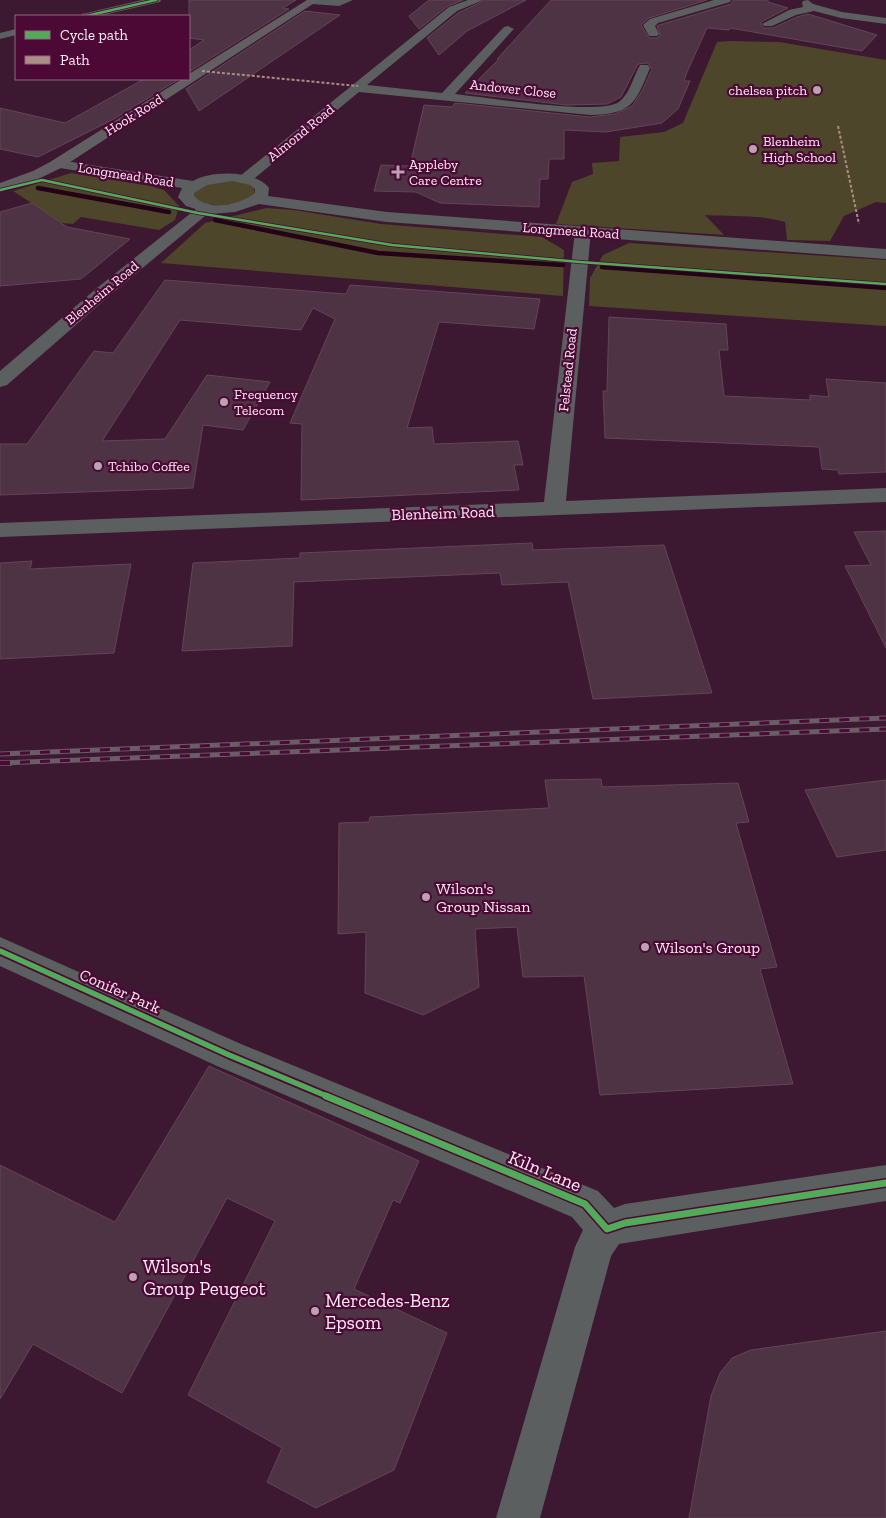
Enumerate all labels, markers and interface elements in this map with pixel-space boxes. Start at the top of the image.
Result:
legend [15,15,190,80]
text: Cycle path [60,26,129,44]
text: Path [60,51,90,69]
street label: Andover Close [469,76,557,102]
place label: chelsea pitch [729,82,807,99]
marker: chelsea pitch [811,84,823,96]
street label: Hook Road [102,90,166,139]
street label: Almond Road [264,101,338,165]
place label: Blenheim High School [763,133,836,166]
marker: Blenheim High School [747,143,759,155]
place label: Appleby Care Centre [409,156,482,189]
street label: Longmead Road [77,159,175,191]
marker: Appleby Care Centre [391,165,405,179]
street label: Longmead Road [522,219,620,243]
street label: Blenheim Road [62,257,142,329]
street label: Felstead Road [555,327,581,412]
place label: Frequency Telecom [234,386,299,419]
marker: Frequency Telecom [218,396,230,408]
place label: Tchibo Coffee [108,458,190,475]
marker: Tchibo Coffee [92,460,104,472]
street label: Blenheim Road [391,502,495,524]
place label: Wilson's Group Nissan [436,879,531,916]
marker: Wilson's Group Nissan [420,891,432,903]
place label: Wilson's Group [655,938,760,957]
marker: Wilson's Group [639,941,651,953]
street label: Conifer Park [77,965,164,1018]
street label: Kiln Lane [505,1145,585,1197]
place label: Wilson's Group Peugeot [143,1255,266,1300]
marker: Wilson's Group Peugeot [127,1271,139,1283]
place label: Mercedes-Benz Epsom [325,1289,450,1334]
marker: Mercedes-Benz Epsom [309,1305,321,1317]

